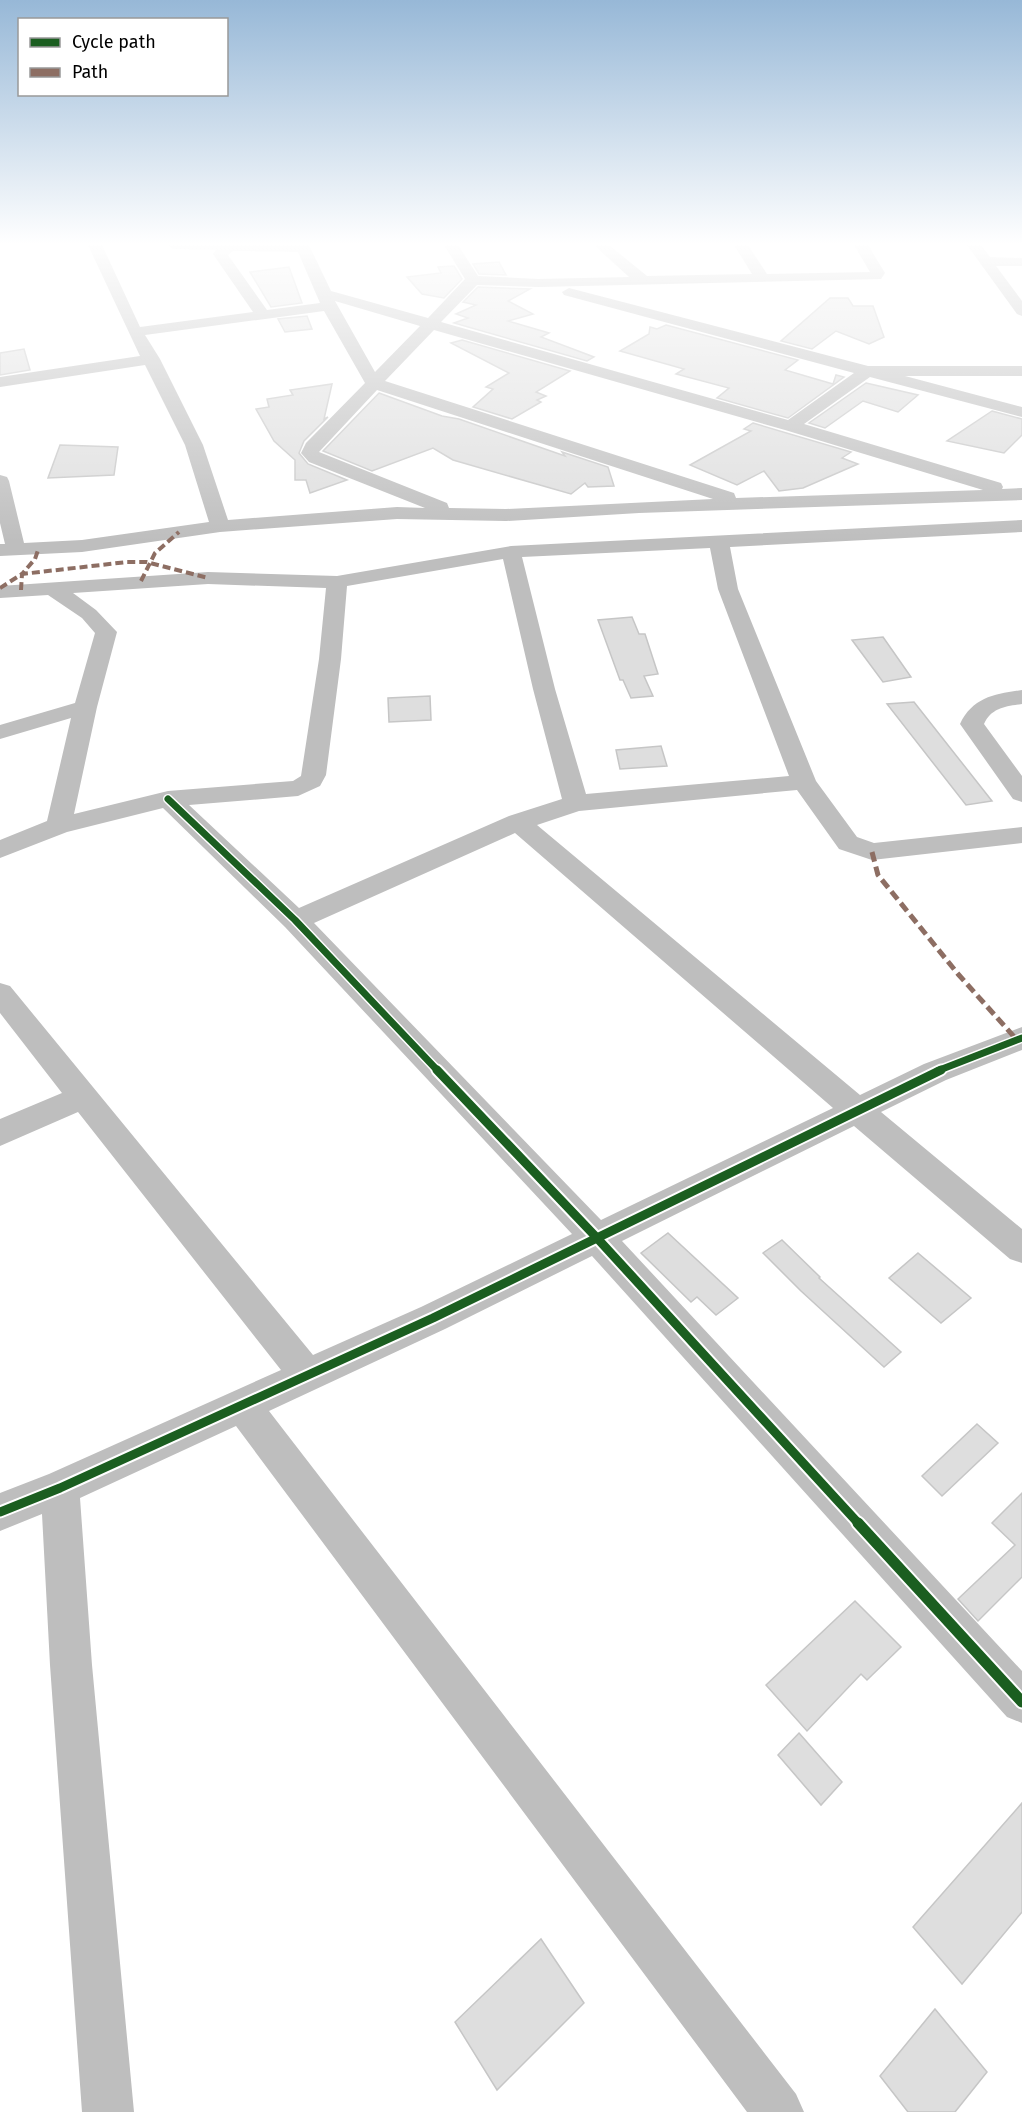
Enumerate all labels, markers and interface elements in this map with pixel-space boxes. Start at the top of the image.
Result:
legend [18,18,228,96]
text: Cycle path [72,31,156,53]
text: Path [72,61,108,83]

